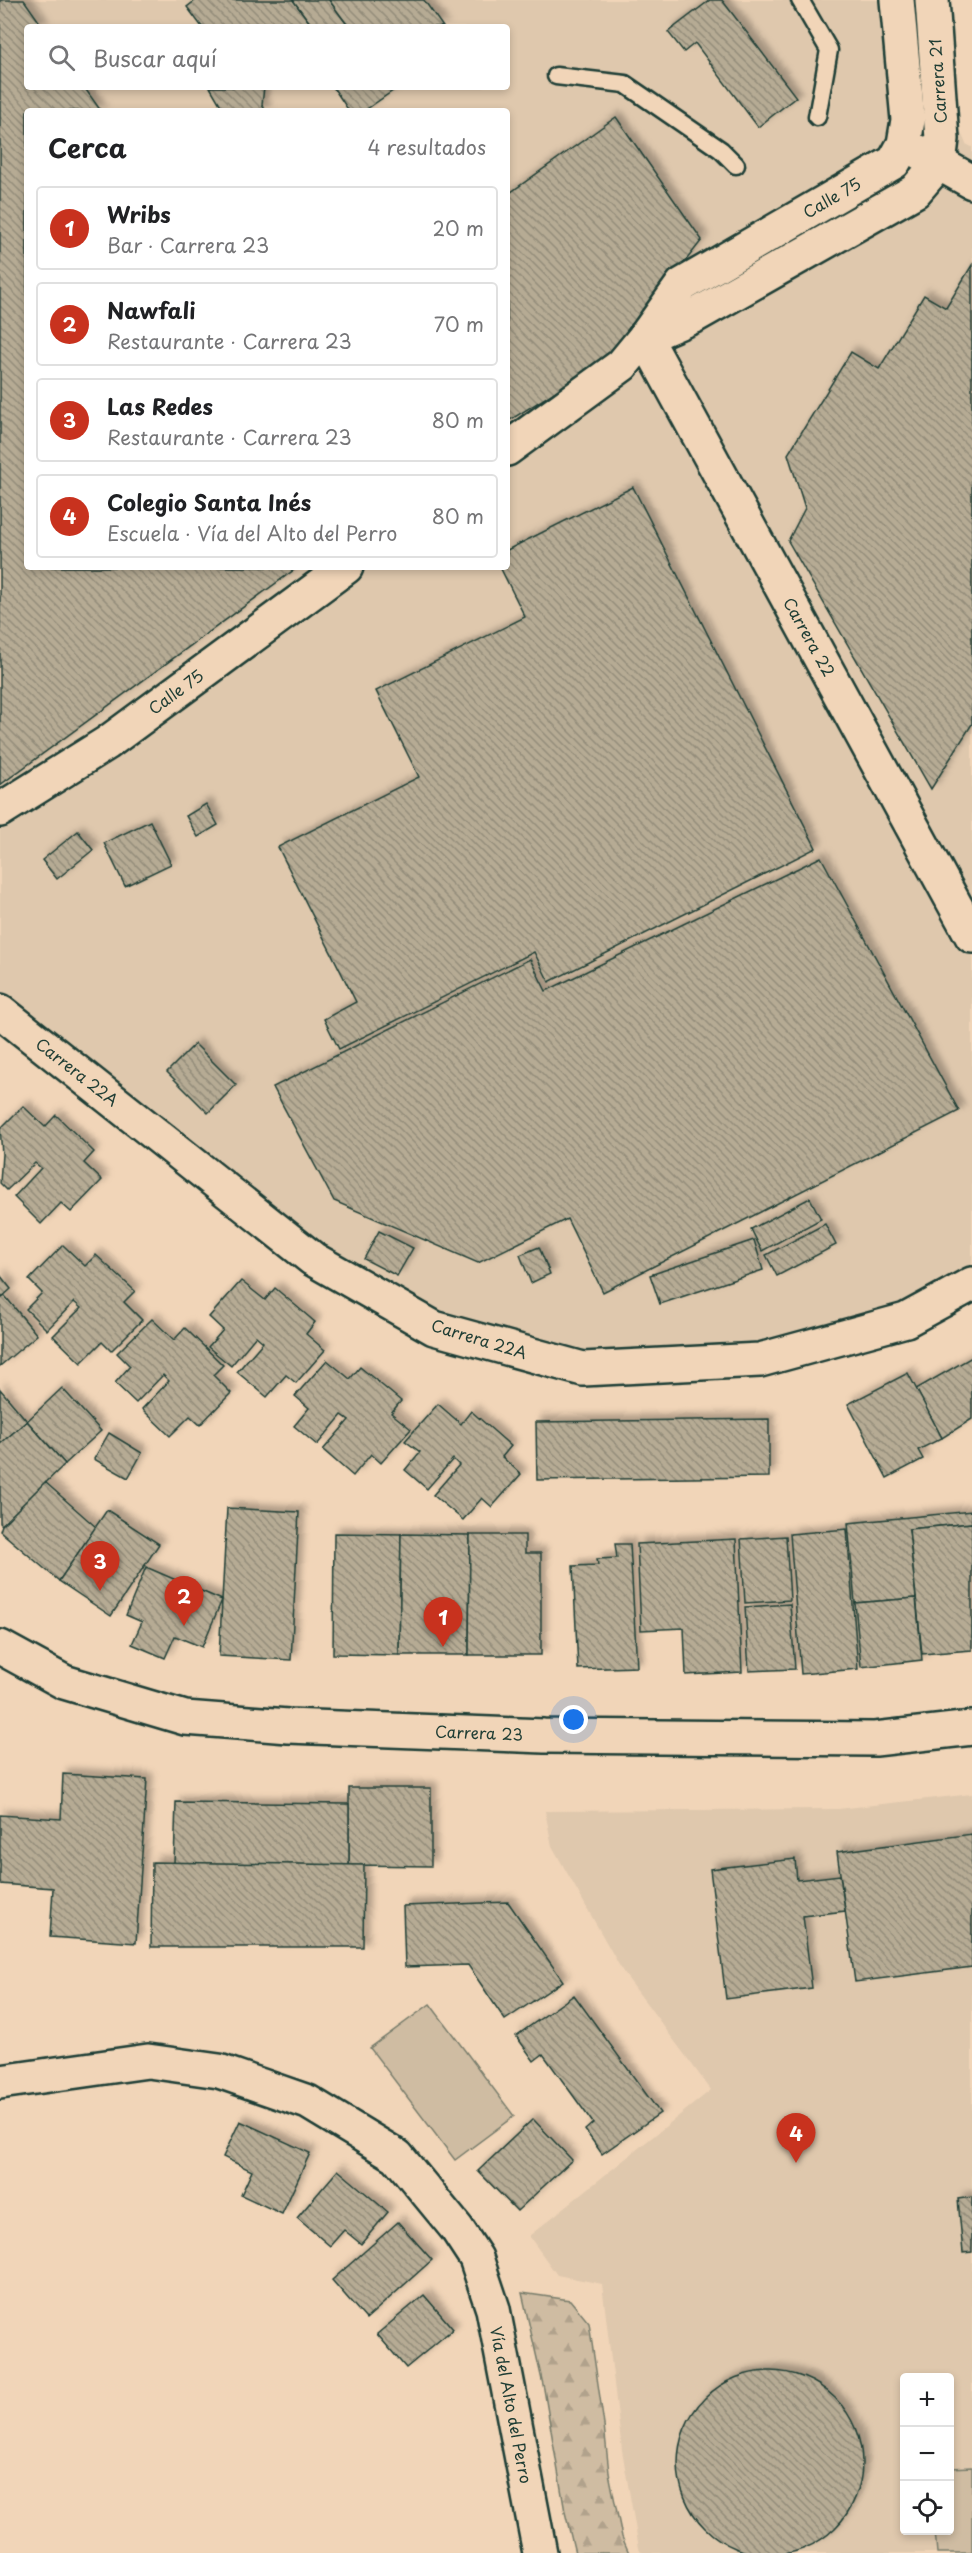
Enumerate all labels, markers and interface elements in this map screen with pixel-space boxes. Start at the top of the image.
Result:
search box [24,24,510,90]
street label: Carrera 21 [922,38,952,124]
icon: search [45,41,78,74]
text: Buscar aquí [93,41,217,74]
text: Cerca [48,128,127,167]
text: 4 resultados [368,132,486,162]
street label: Calle 75 [798,171,865,223]
text: Wribs [107,197,171,230]
text: 1 [65,213,74,243]
text: 20 m [432,213,484,243]
text: Bar · Carrera 23 [107,230,269,260]
text: Nawfali [107,293,196,326]
text: 2 [62,309,77,339]
text: 70 m [434,309,484,339]
text: Restaurante · Carrera 23 [107,326,352,356]
text: Las Redes [107,389,213,422]
text: 3 [63,405,76,435]
text: 80 m [432,405,484,435]
text: Restaurante · Carrera 23 [107,422,352,452]
text: Colegio Santa Inés [107,485,311,518]
text: 4 [63,501,76,531]
text: 80 m [432,501,484,531]
text: Escuela · Vía del Alto del Perro [107,518,397,548]
street label: Carrera 22 [778,592,842,681]
street label: Calle 75 [143,663,208,720]
street label: Carrera 22A [31,1031,124,1111]
street label: Carrera 22A [428,1312,530,1364]
pin: 3 [80,1542,120,1591]
pin: 2 [164,1576,204,1626]
pin: 1 [424,1598,462,1647]
your location [559,1705,588,1734]
street label: Carrera 23 [435,1718,523,1746]
pin: 4 [776,2114,816,2163]
street label: Vía del Alto del Perro [485,2324,539,2486]
map controls [900,2373,954,2535]
button: + [900,2373,954,2427]
button: − [900,2427,954,2481]
button: locate [900,2481,954,2535]

